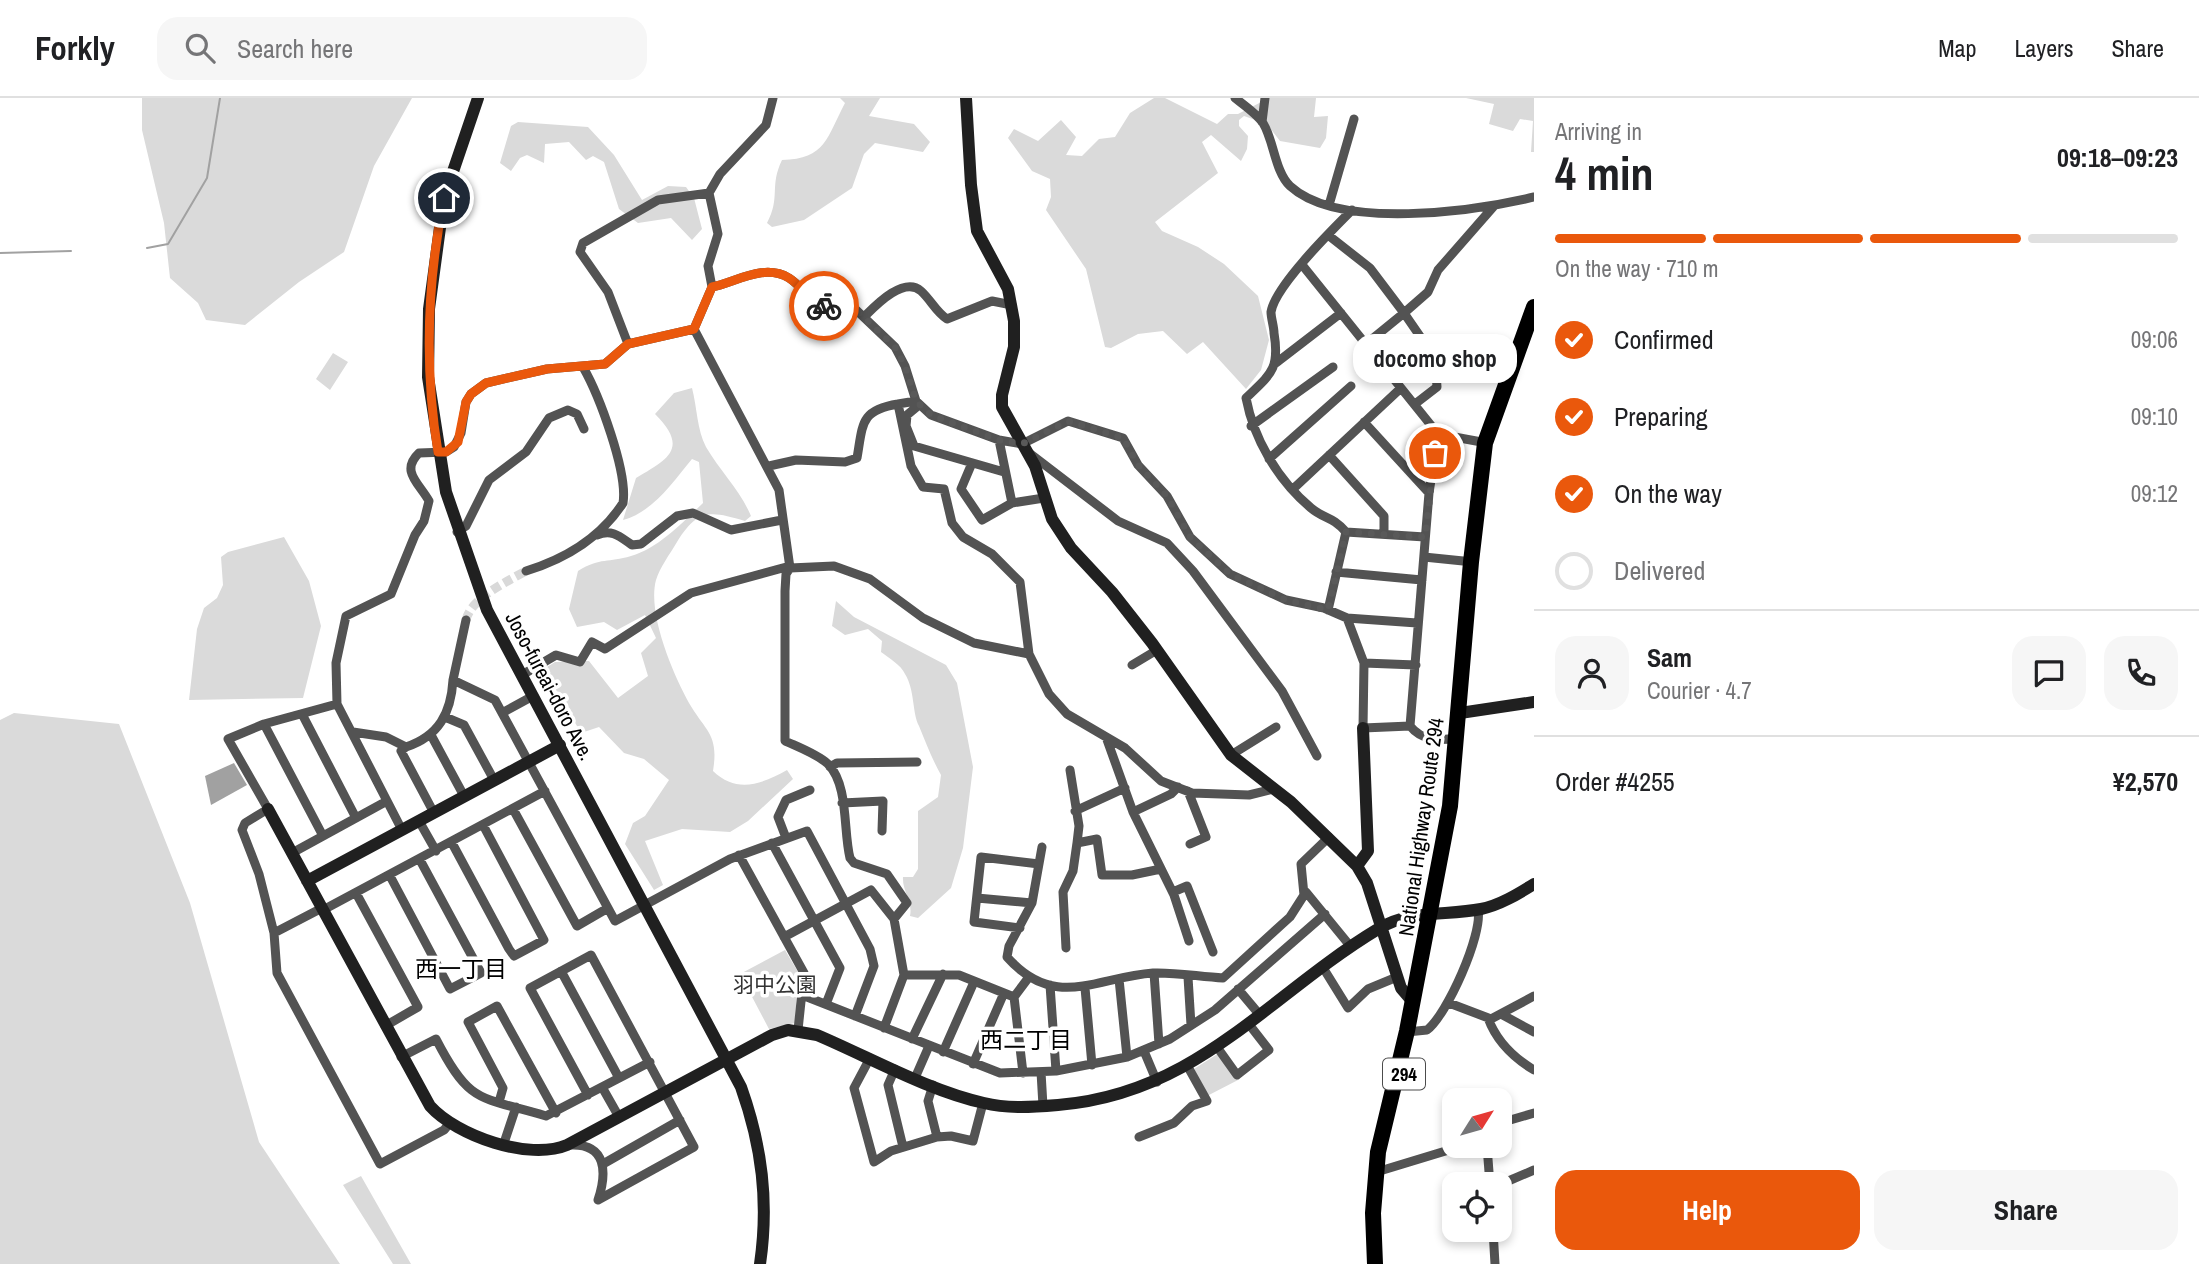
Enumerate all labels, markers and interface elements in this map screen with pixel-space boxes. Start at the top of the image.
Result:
search box [157,17,647,80]
text: Forkly [35,26,115,70]
icon: search [181,29,219,67]
text: Search here [237,31,353,66]
text: Map [1938,32,1976,64]
text: Layers [2014,32,2073,64]
text: Share [2111,32,2164,64]
text: Arriving in [1555,116,1642,147]
text: 09:18–09:23 [2057,140,2178,175]
text: 4 min [1555,142,1654,204]
pin [414,168,474,228]
icon: home [425,179,463,217]
text: On the way · 710 m [1555,253,1719,284]
courier [789,271,859,341]
icon: bike [805,287,843,325]
icon: check [1555,321,1593,359]
text: Confirmed [1614,322,1714,357]
text: 09:06 [2131,324,2178,355]
callout: docomo shop [1353,334,1517,383]
text: docomo shop [1373,343,1497,374]
icon: check [1555,398,1593,436]
text: Preparing [1614,399,1708,434]
text: 09:10 [2131,401,2178,432]
pin [1405,423,1465,483]
icon: bag [1416,434,1454,472]
icon: check [1555,475,1593,513]
text: On the way [1614,476,1722,511]
text: 09:12 [2131,478,2178,509]
text: Delivered [1614,553,1705,588]
street label: Joso-fureai-doro Ave. [499,607,601,765]
button: person [1555,636,1629,710]
button: chat [2012,636,2086,710]
button: phone [2104,636,2178,710]
text: Sam [1647,640,1692,675]
text: Courier · 4.7 [1647,675,1752,706]
street label: National Highway Route 294 [1391,716,1451,938]
text: Order #4255 [1555,764,1675,799]
text: ¥2,570 [2113,764,2178,799]
district label: 西一丁目 [415,953,507,984]
park label: 羽中公園 [733,970,817,999]
district label: 西二丁目 [980,1024,1072,1055]
road number: 294 [1383,1058,1425,1090]
north arrow [1442,1088,1512,1158]
map controls [1442,1088,1512,1242]
button: Help [1555,1170,1860,1250]
button: Share [1874,1170,2178,1250]
button: locate [1442,1172,1512,1242]

